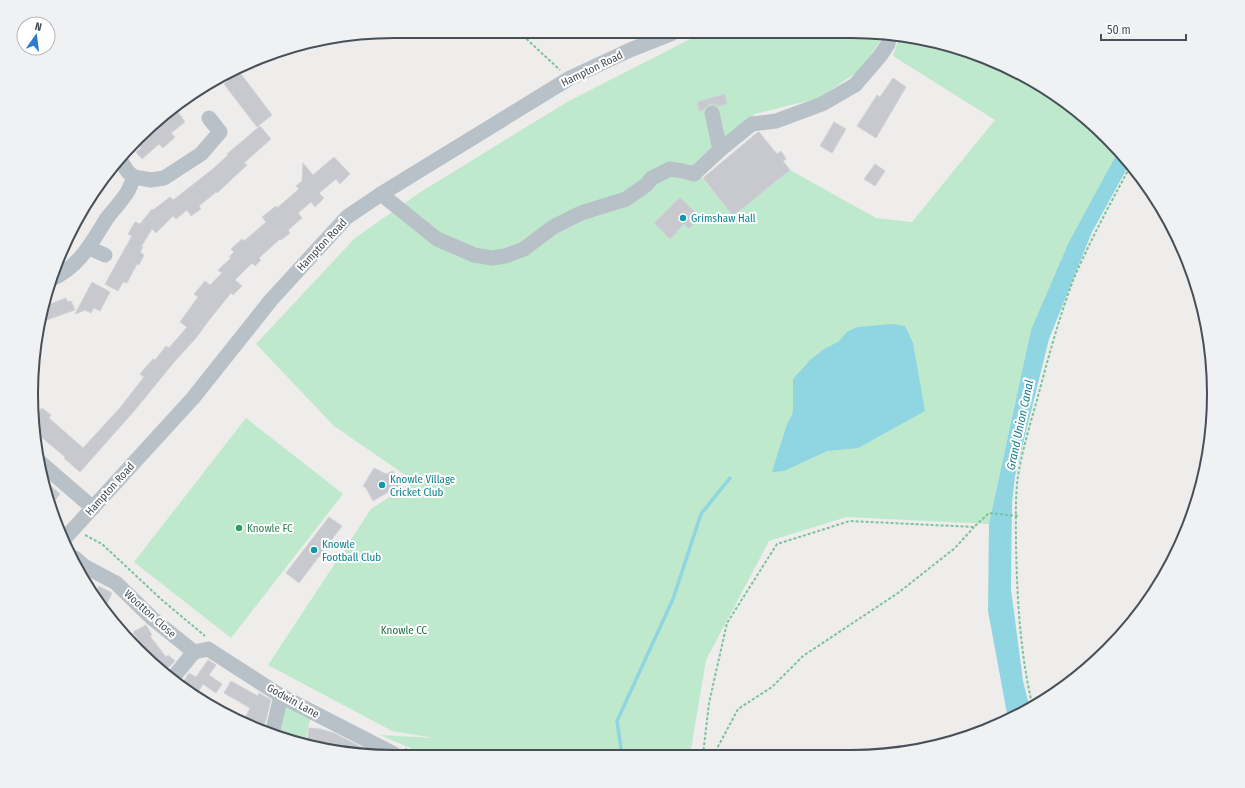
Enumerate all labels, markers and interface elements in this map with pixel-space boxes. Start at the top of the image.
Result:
north arrow [16,16,56,56]
scale bar [1101,16,1186,42]
text: N [34,20,43,34]
text: 50 m [1107,23,1131,37]
street label: Hampton Road [559,49,625,89]
place label: Grimshaw Hall [691,212,756,225]
marker: Grimshaw Hall [678,213,688,223]
street label: Hampton Road [294,216,350,274]
water label: Grand Union Canal [1004,379,1036,471]
street label: Hampton Road [83,460,137,518]
place label: Knowle Village Cricket Club [390,473,455,499]
marker: Knowle Village Cricket Club [377,480,387,490]
place label: Knowle FC [247,522,293,535]
marker: Knowle FC [234,523,244,533]
place label: Knowle Football Club [322,538,381,564]
marker: Knowle Football Club [309,545,319,555]
street label: Wootton Close [121,587,179,641]
park label: Knowle CC [381,624,428,637]
street label: Godwin Lane [265,681,321,721]

